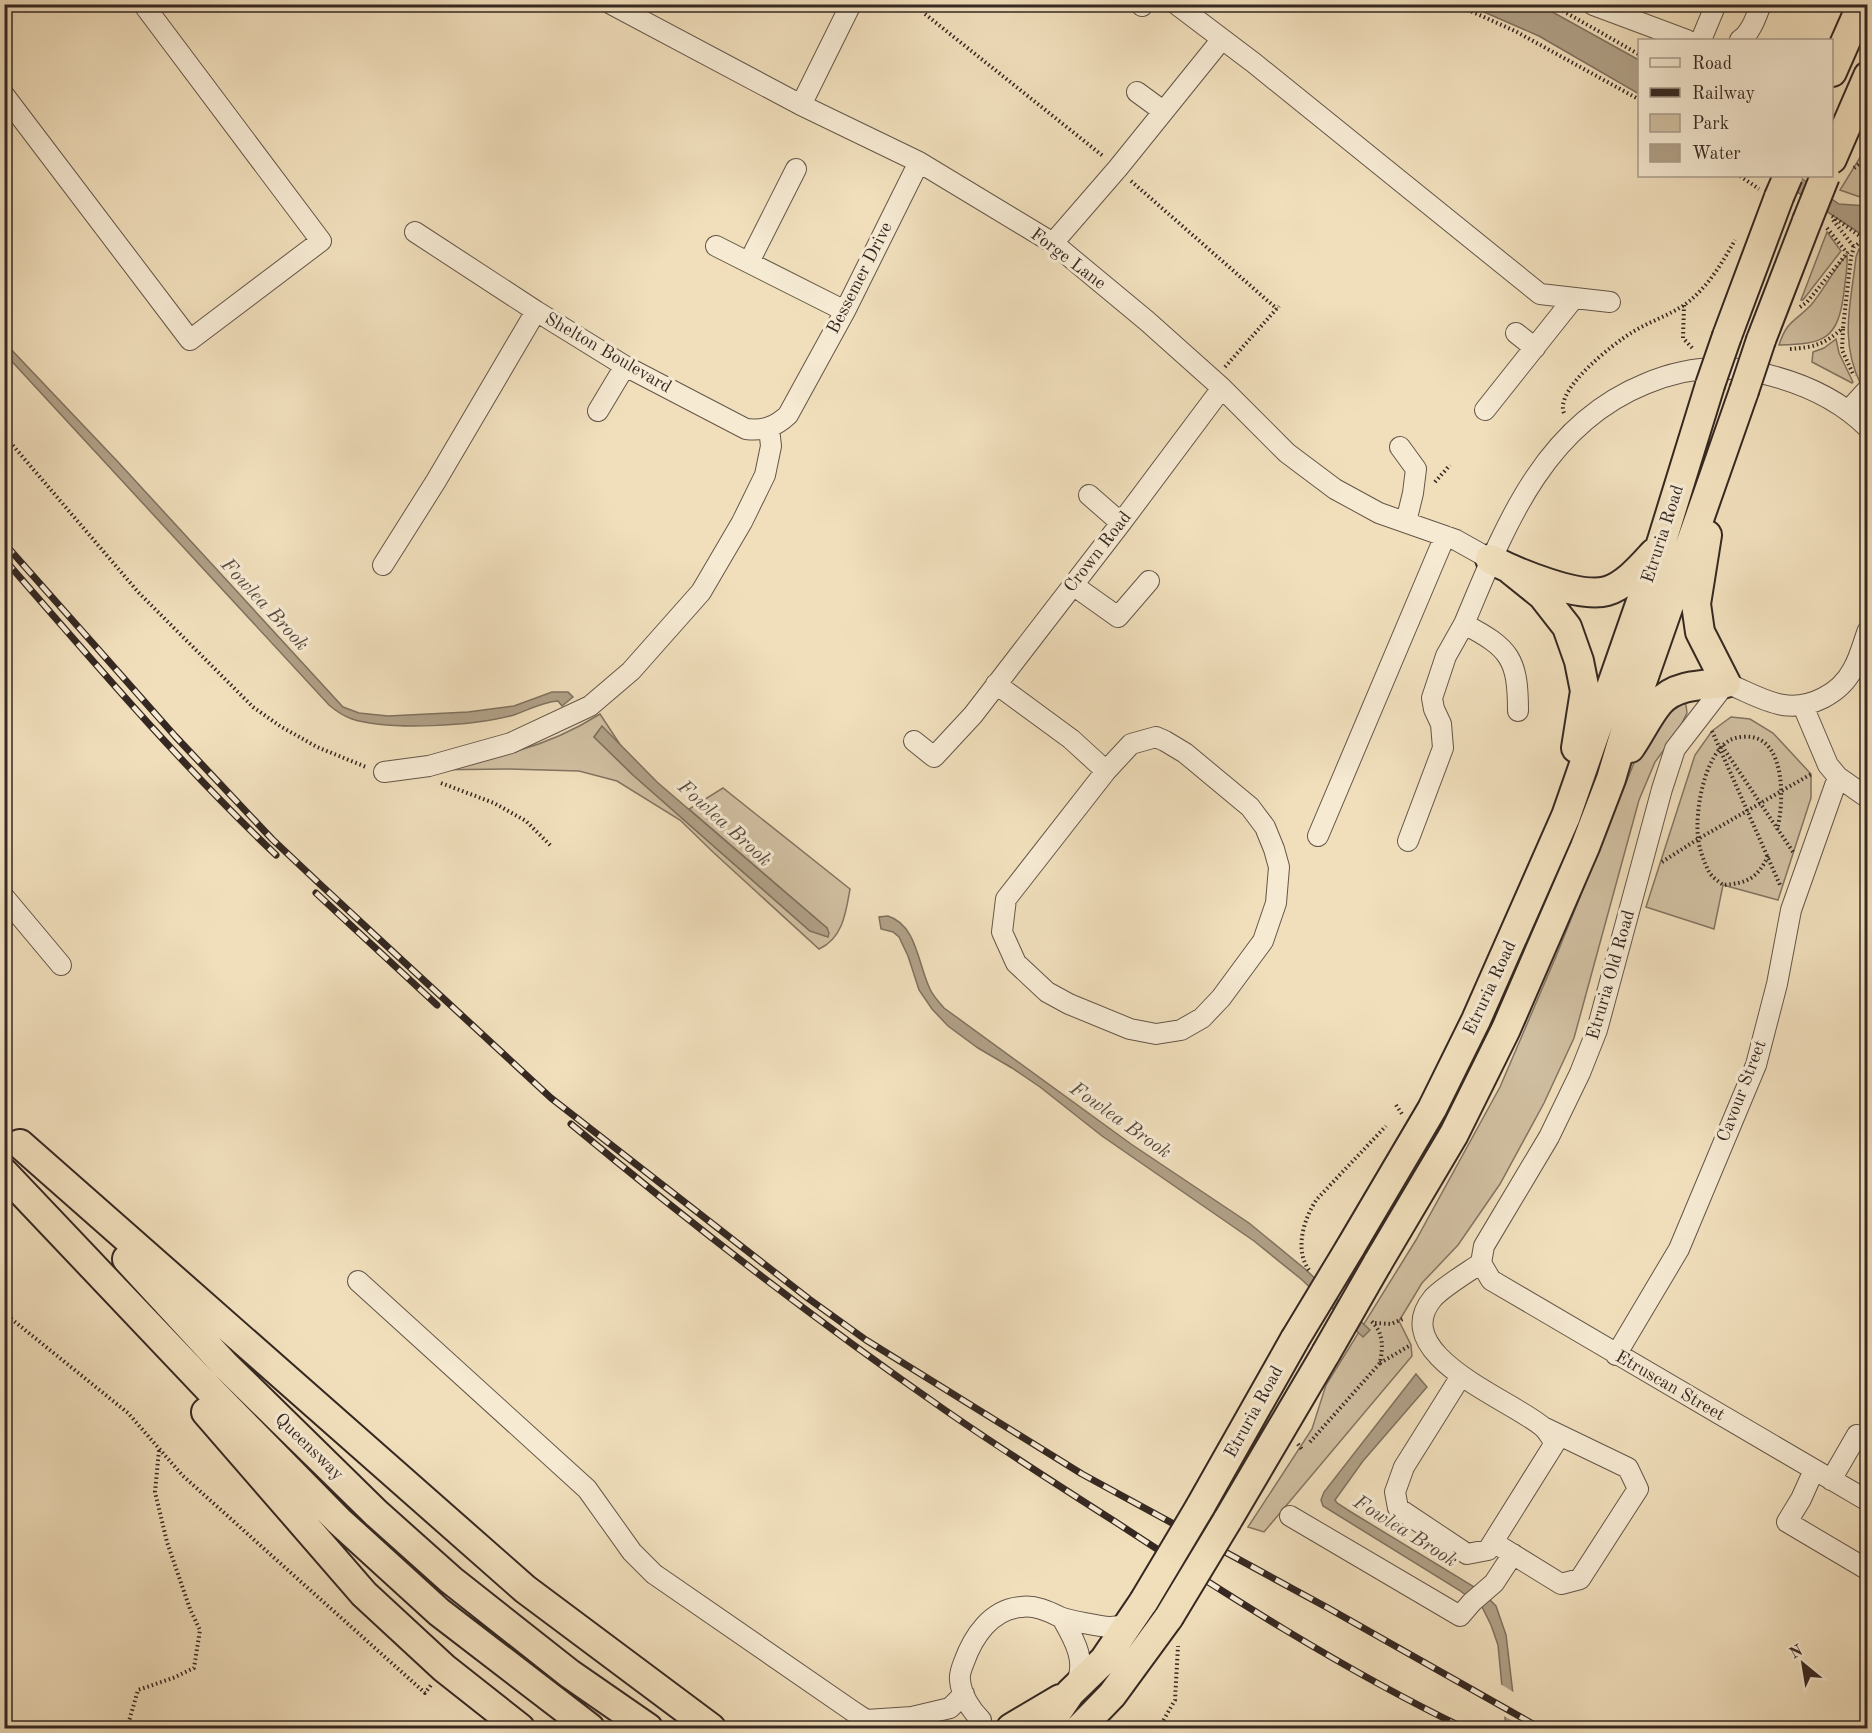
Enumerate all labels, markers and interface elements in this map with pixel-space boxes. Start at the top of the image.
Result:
legend [1638,39,1833,177]
text: Road [1692,55,1732,73]
text: Railway [1692,85,1755,103]
text: Park [1692,115,1729,133]
text: Water [1692,145,1741,163]
street label: Bessemer Drive [824,219,896,337]
street label: Forge Lane [1027,225,1109,293]
street label: Shelton Boulevard [542,310,674,396]
street label: Etruria Road [1639,483,1687,585]
street label: Crown Road [1061,508,1135,596]
water label: Fowlea Brook [216,554,312,655]
water label: Fowlea Brook [673,776,775,871]
street label: Etruria Old Road [1584,908,1638,1042]
street label: Etruria Road [1460,938,1520,1038]
street label: Cavour Street [1714,1037,1770,1145]
water label: Fowlea Brook [1065,1078,1174,1163]
street label: Etruscan Street [1612,1348,1728,1424]
street label: Etruria Road [1221,1363,1287,1461]
street label: Queensway [271,1410,347,1484]
water label: Fowlea Brook [1349,1492,1461,1572]
north arrow [1773,1634,1833,1694]
text: N [1787,1642,1806,1663]

